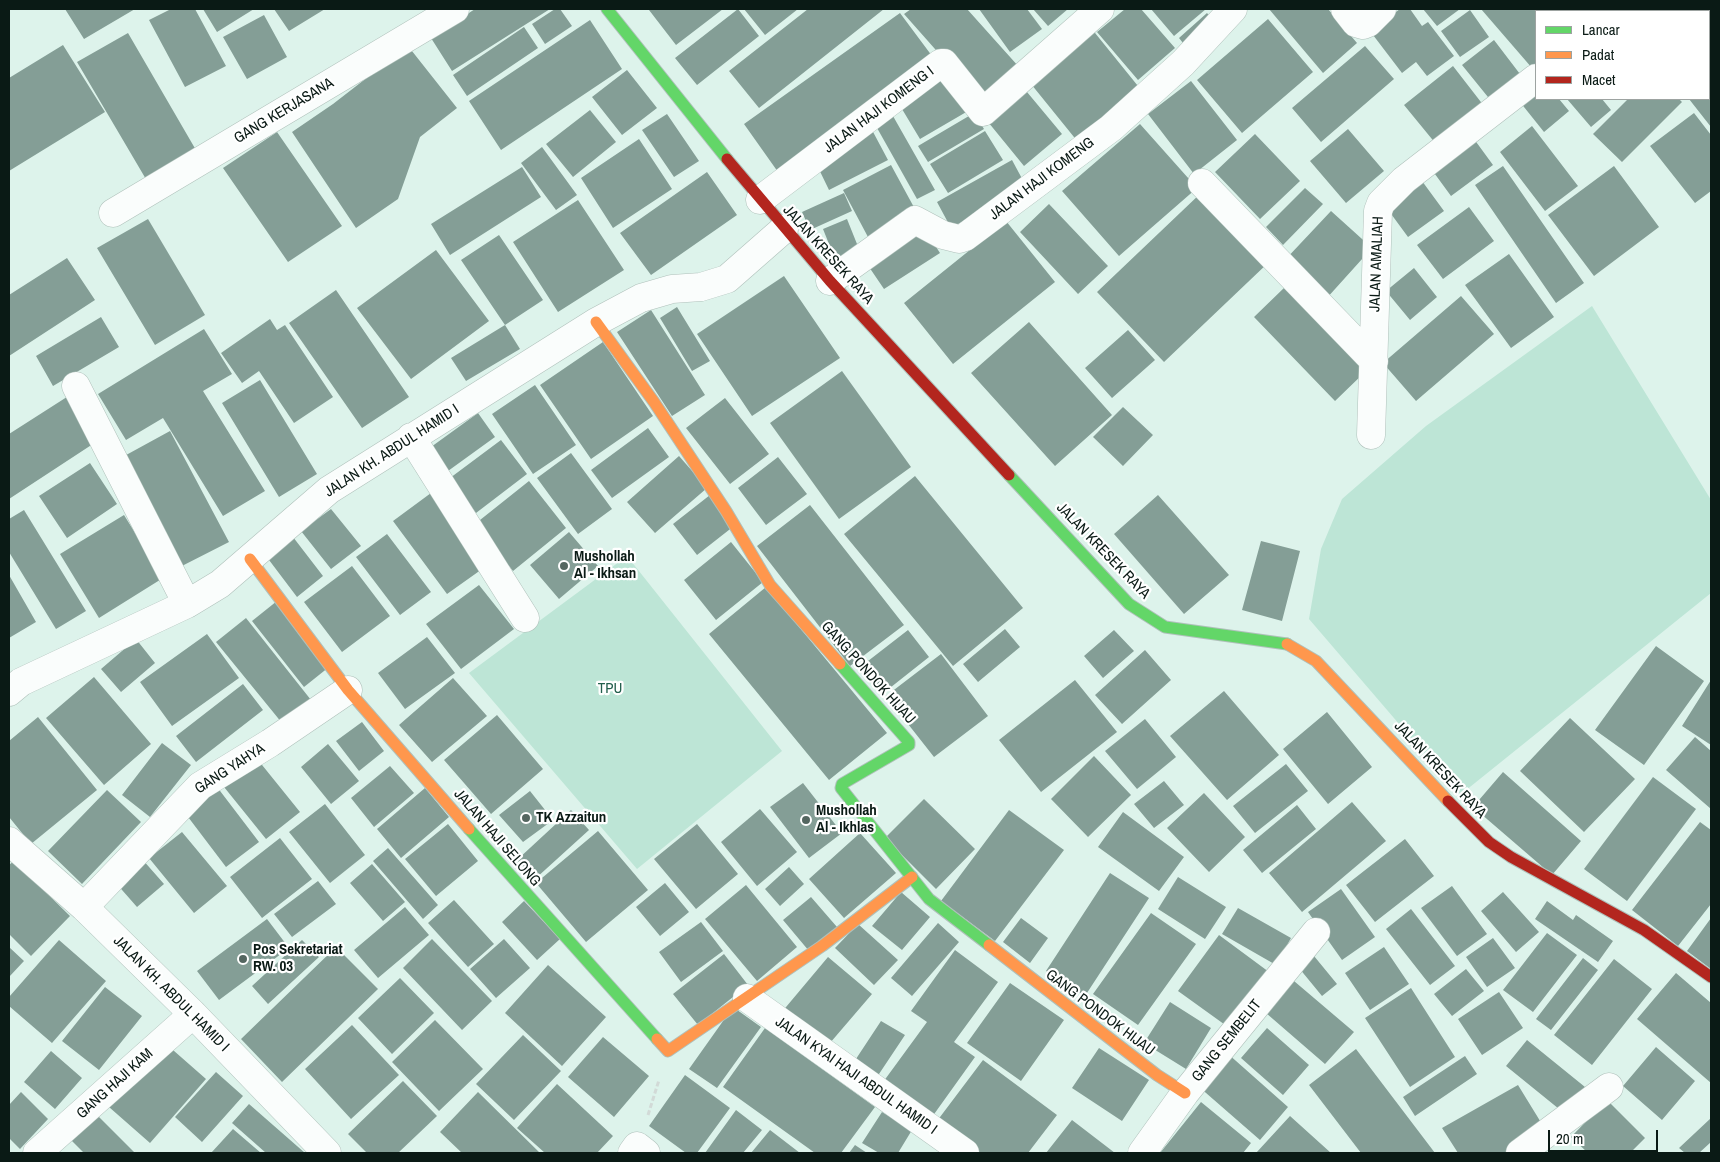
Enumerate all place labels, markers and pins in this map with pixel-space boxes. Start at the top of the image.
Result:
place label: Mushollah Al - Ikhsan [574,548,636,583]
marker: Mushollah Al - Ikhsan [558,560,570,572]
place label: Mushollah Al - Ikhlas [816,802,877,837]
place label: TK Azzaitun [536,809,606,827]
marker: TK Azzaitun [520,812,532,824]
marker: Mushollah Al - Ikhlas [800,814,812,826]
place label: Pos Sekretariat RW. 03 [253,941,343,976]
marker: Pos Sekretariat RW. 03 [237,953,249,965]

